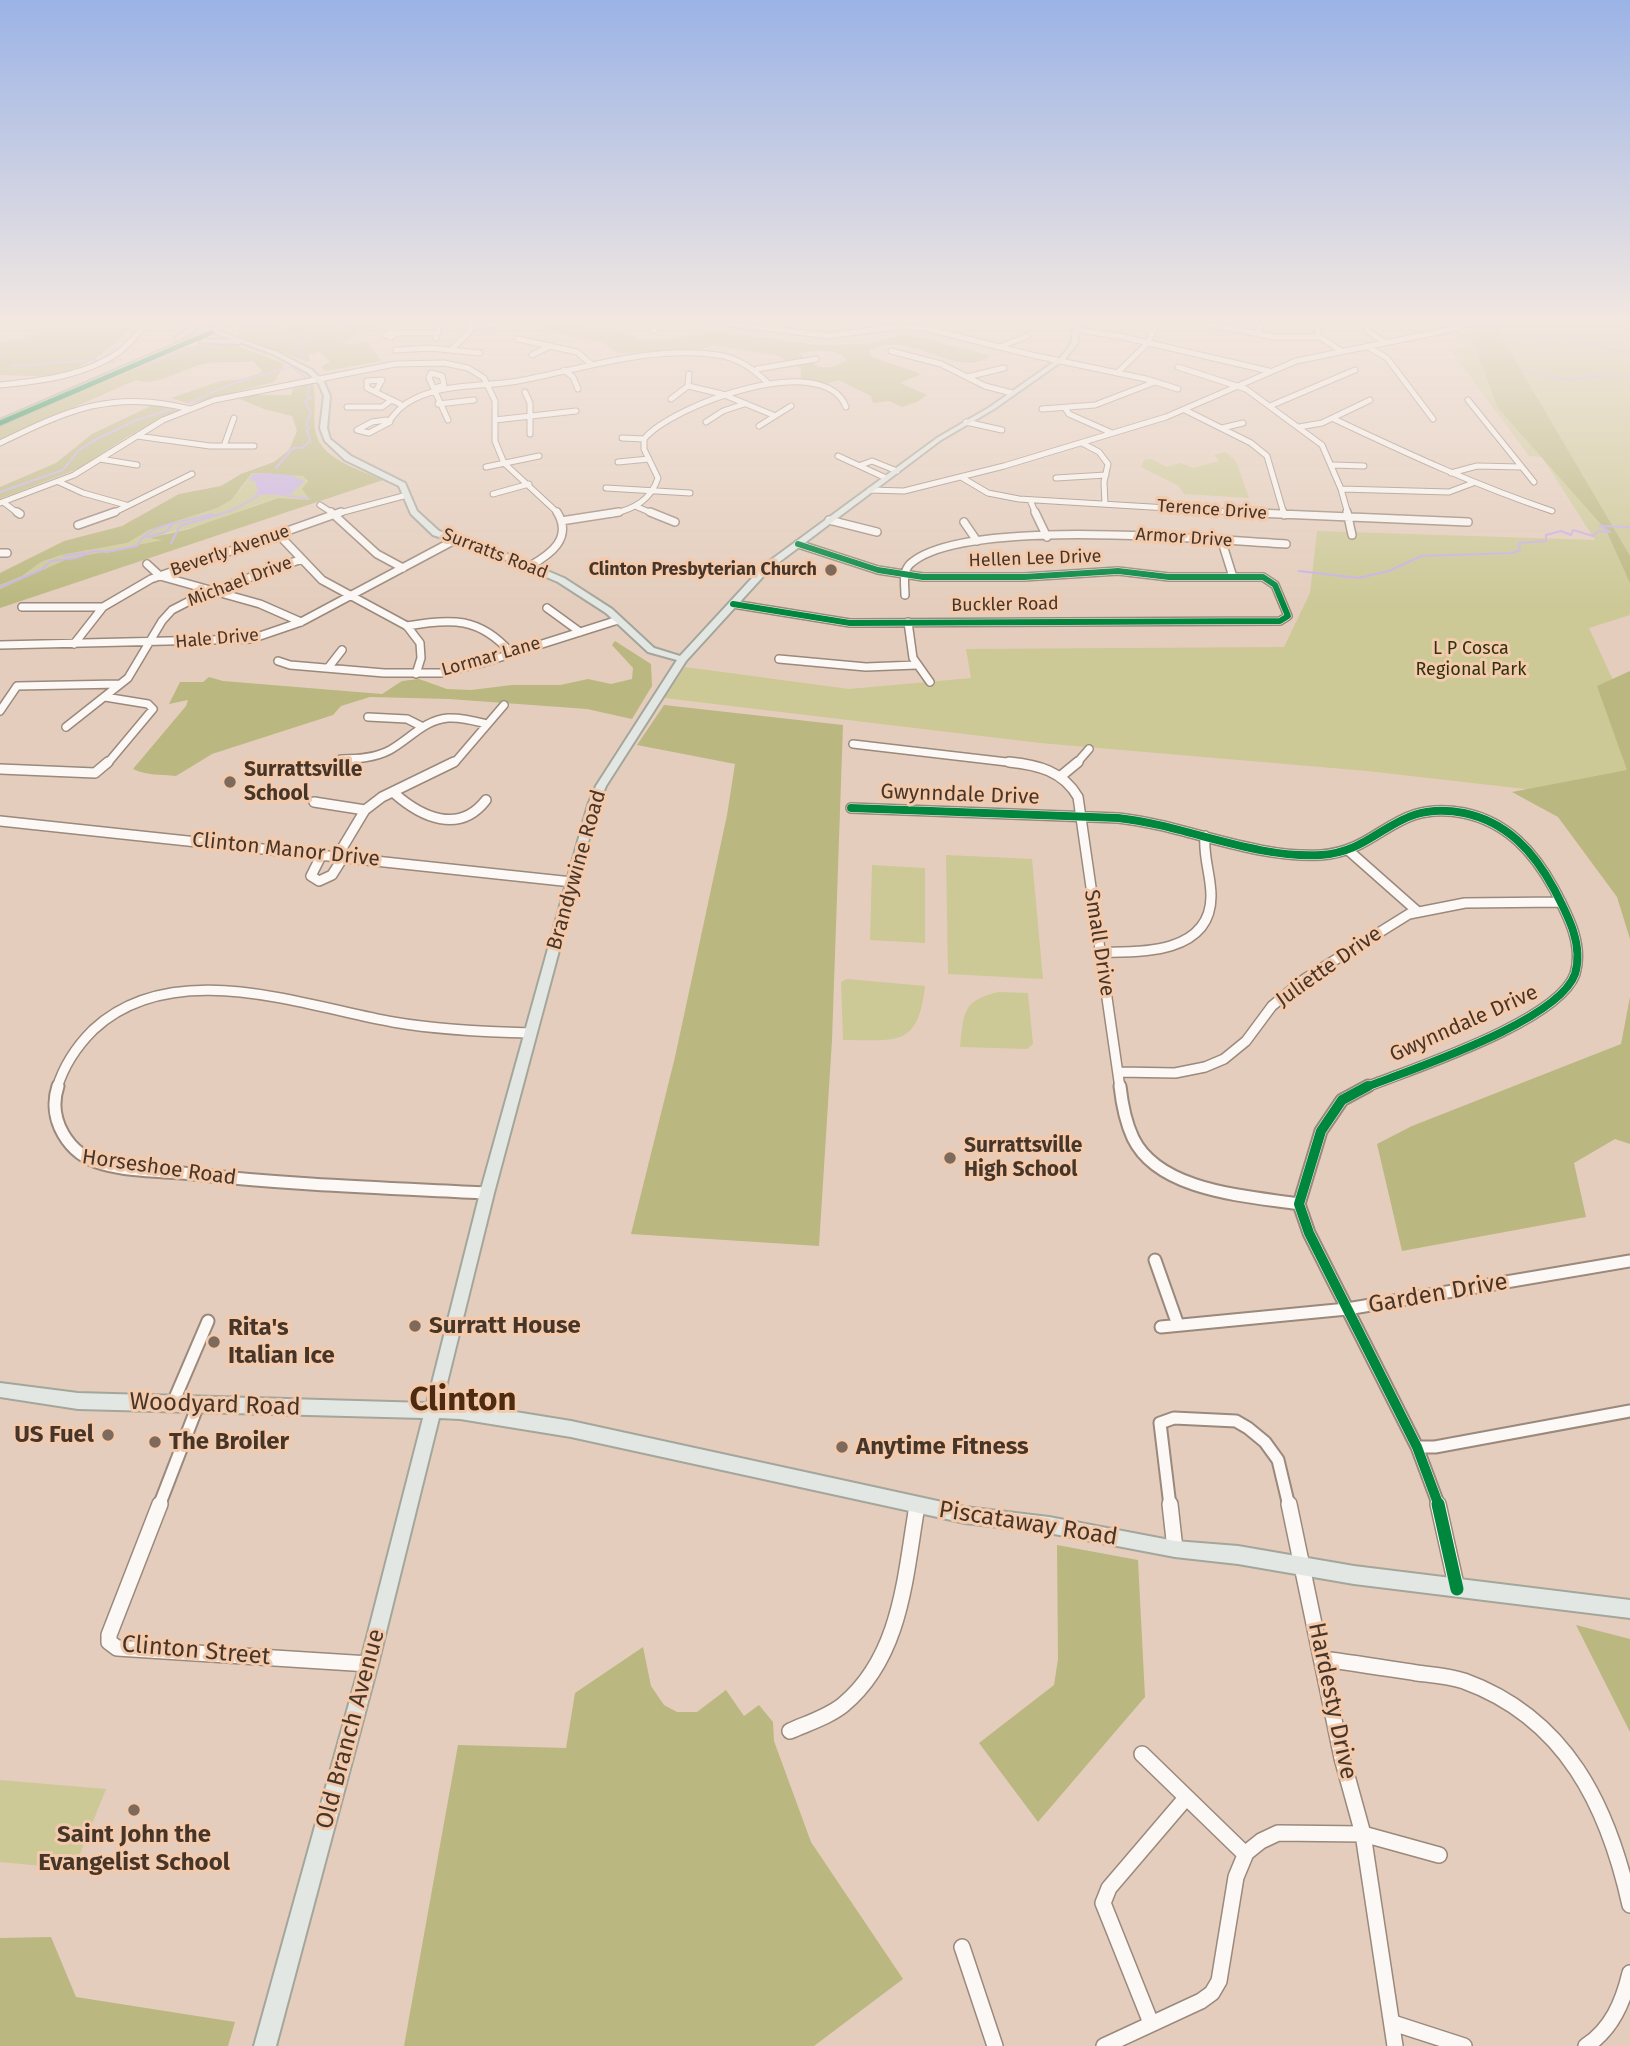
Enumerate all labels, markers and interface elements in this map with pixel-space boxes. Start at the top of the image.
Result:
street label: Terence Drive [1156,495,1268,525]
street label: Beverly Avenue [168,520,292,582]
street label: Surratts Road [439,524,551,584]
street label: Armor Drive [1135,524,1233,552]
street label: Hellen Lee Drive [968,546,1102,572]
street label: Michael Drive [185,552,295,612]
place label: Clinton Presbyterian Church [589,559,817,581]
marker: Clinton Presbyterian Church [823,562,839,578]
street label: Buckler Road [951,593,1059,617]
street label: Hale Drive [174,625,260,653]
street label: Lormar Lane [439,633,543,681]
park label: L P Cosca Regional Park [1415,638,1527,680]
place label: Surrattsville School [244,757,362,807]
marker: Surrattsville School [222,774,238,790]
street label: Gwynndale Drive [880,780,1040,810]
street label: Brandywine Road [542,787,612,953]
street label: Clinton Manor Drive [191,828,381,872]
street label: Small Drive [1078,888,1120,998]
street label: Juliette Drive [1271,921,1387,1013]
street label: Gwynndale Drive [1386,980,1542,1068]
place label: Surrattsville High School [964,1133,1082,1183]
street label: Horseshoe Road [80,1145,238,1191]
marker: Surrattsville High School [942,1150,958,1166]
street label: Garden Drive [1366,1268,1510,1320]
place label: Surratt House [429,1312,581,1340]
place label: Rita's Italian Ice [228,1314,335,1370]
marker: Surratt House [407,1318,423,1334]
marker: Rita's Italian Ice [206,1334,222,1350]
district label: Clinton [409,1381,517,1421]
street label: Woodyard Road [129,1388,301,1422]
place label: US Fuel [14,1421,94,1449]
marker: US Fuel [100,1427,116,1443]
place label: The Broiler [169,1428,289,1456]
place label: Anytime Fitness [856,1433,1029,1461]
marker: The Broiler [147,1434,163,1450]
marker: Anytime Fitness [834,1439,850,1455]
street label: Piscataway Road [936,1496,1120,1552]
street label: Hardesty Drive [1301,1620,1363,1782]
street label: Old Branch Avenue [310,1626,392,1832]
street label: Clinton Street [121,1630,271,1672]
marker: Saint John the Evangelist School [126,1802,142,1818]
place label: Saint John the Evangelist School [38,1821,230,1877]

